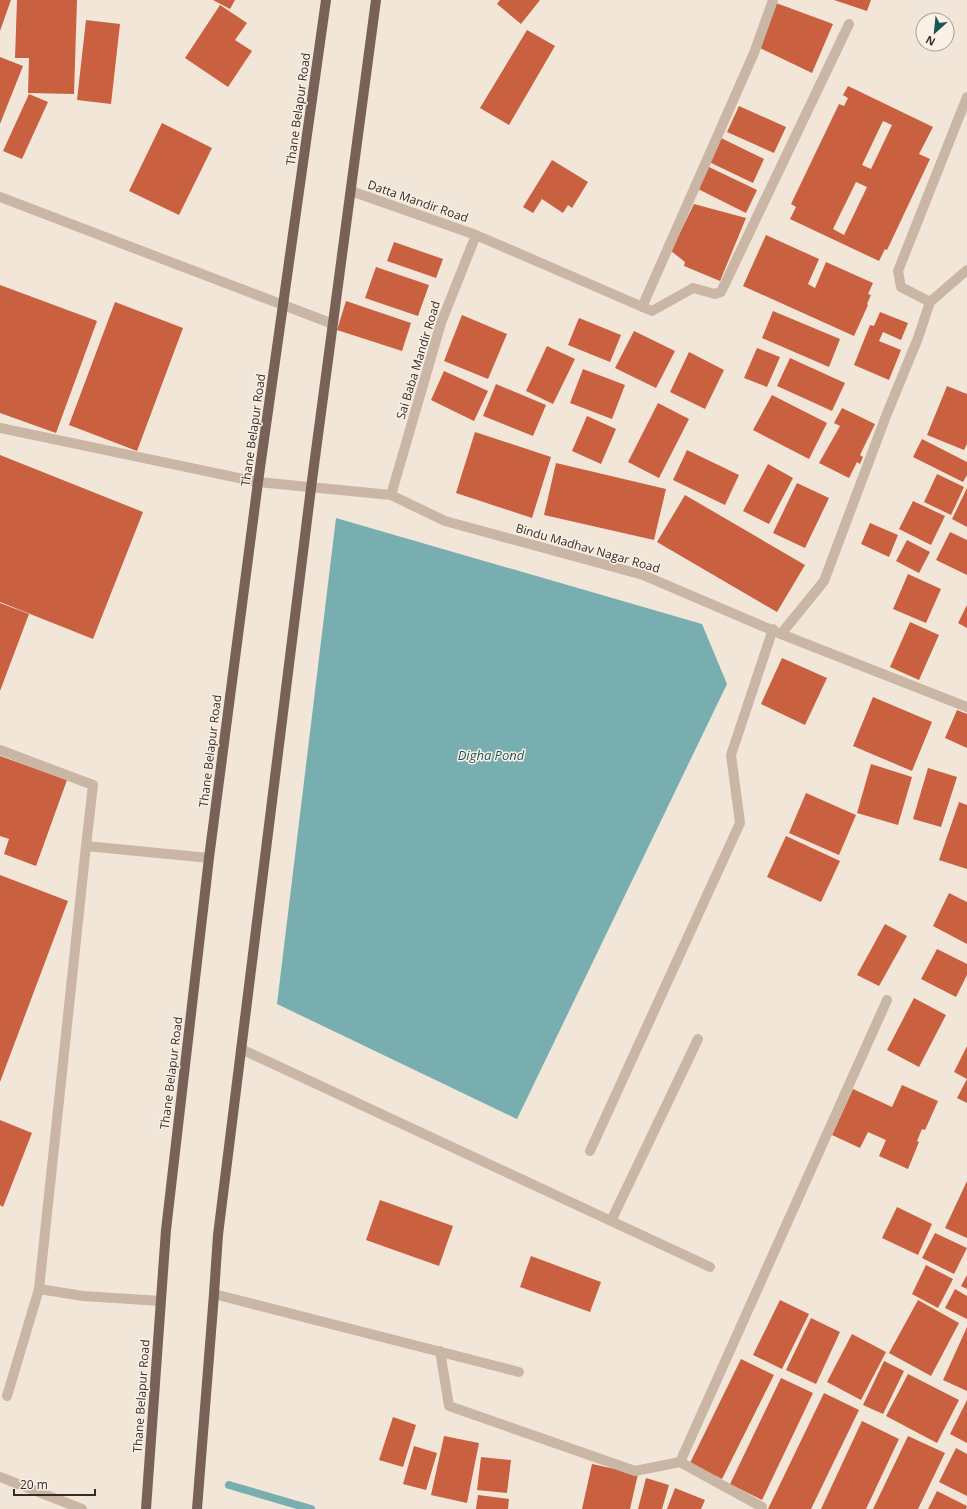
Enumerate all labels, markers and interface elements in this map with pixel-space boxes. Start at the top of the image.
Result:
north arrow [915,12,955,52]
text: N [923,33,938,50]
street label: Thane Belapur Road [282,52,314,166]
street label: Datta Mandir Road [365,176,471,226]
street label: Sai Baba Mandir Road [392,299,444,421]
street label: Thane Belapur Road [237,373,269,487]
street label: Bindu Madhav Nagar Road [514,519,662,577]
street label: Thane Belapur Road [195,694,225,808]
water label: Digha Pond [458,746,525,764]
street label: Thane Belapur Road [156,1016,186,1130]
street label: Thane Belapur Road [129,1339,153,1453]
scale bar [14,1471,95,1497]
text: 20 m [20,1476,48,1493]

